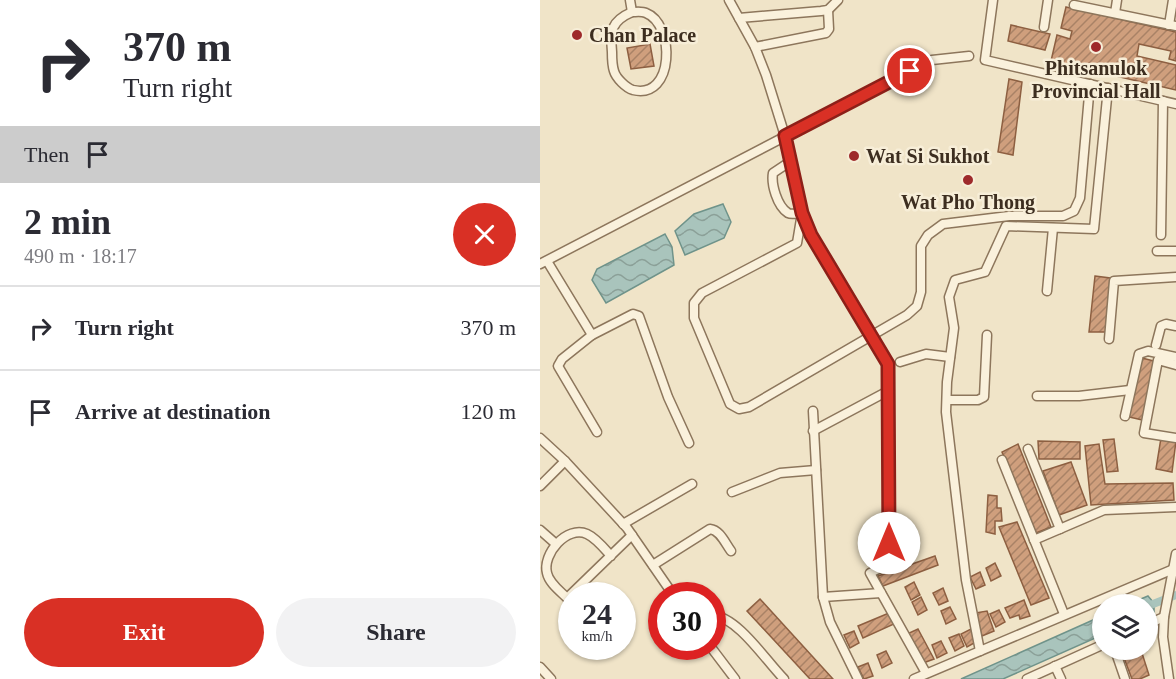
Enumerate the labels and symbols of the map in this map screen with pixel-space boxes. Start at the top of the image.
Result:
place label: Chan Palace [589,24,696,46]
marker: Chan Palace [570,28,584,42]
marker: Phitsanulok Provincial Hall [1089,40,1103,54]
pin [884,45,935,96]
place label: Phitsanulok Provincial Hall [1031,57,1161,102]
place label: Wat Si Sukhot [866,145,990,167]
marker: Wat Si Sukhot [847,149,861,163]
marker: Wat Pho Thong [961,173,975,187]
place label: Wat Pho Thong [901,191,1035,214]
position arrow [857,511,921,575]
speed limit sign: 30 [648,582,726,660]

